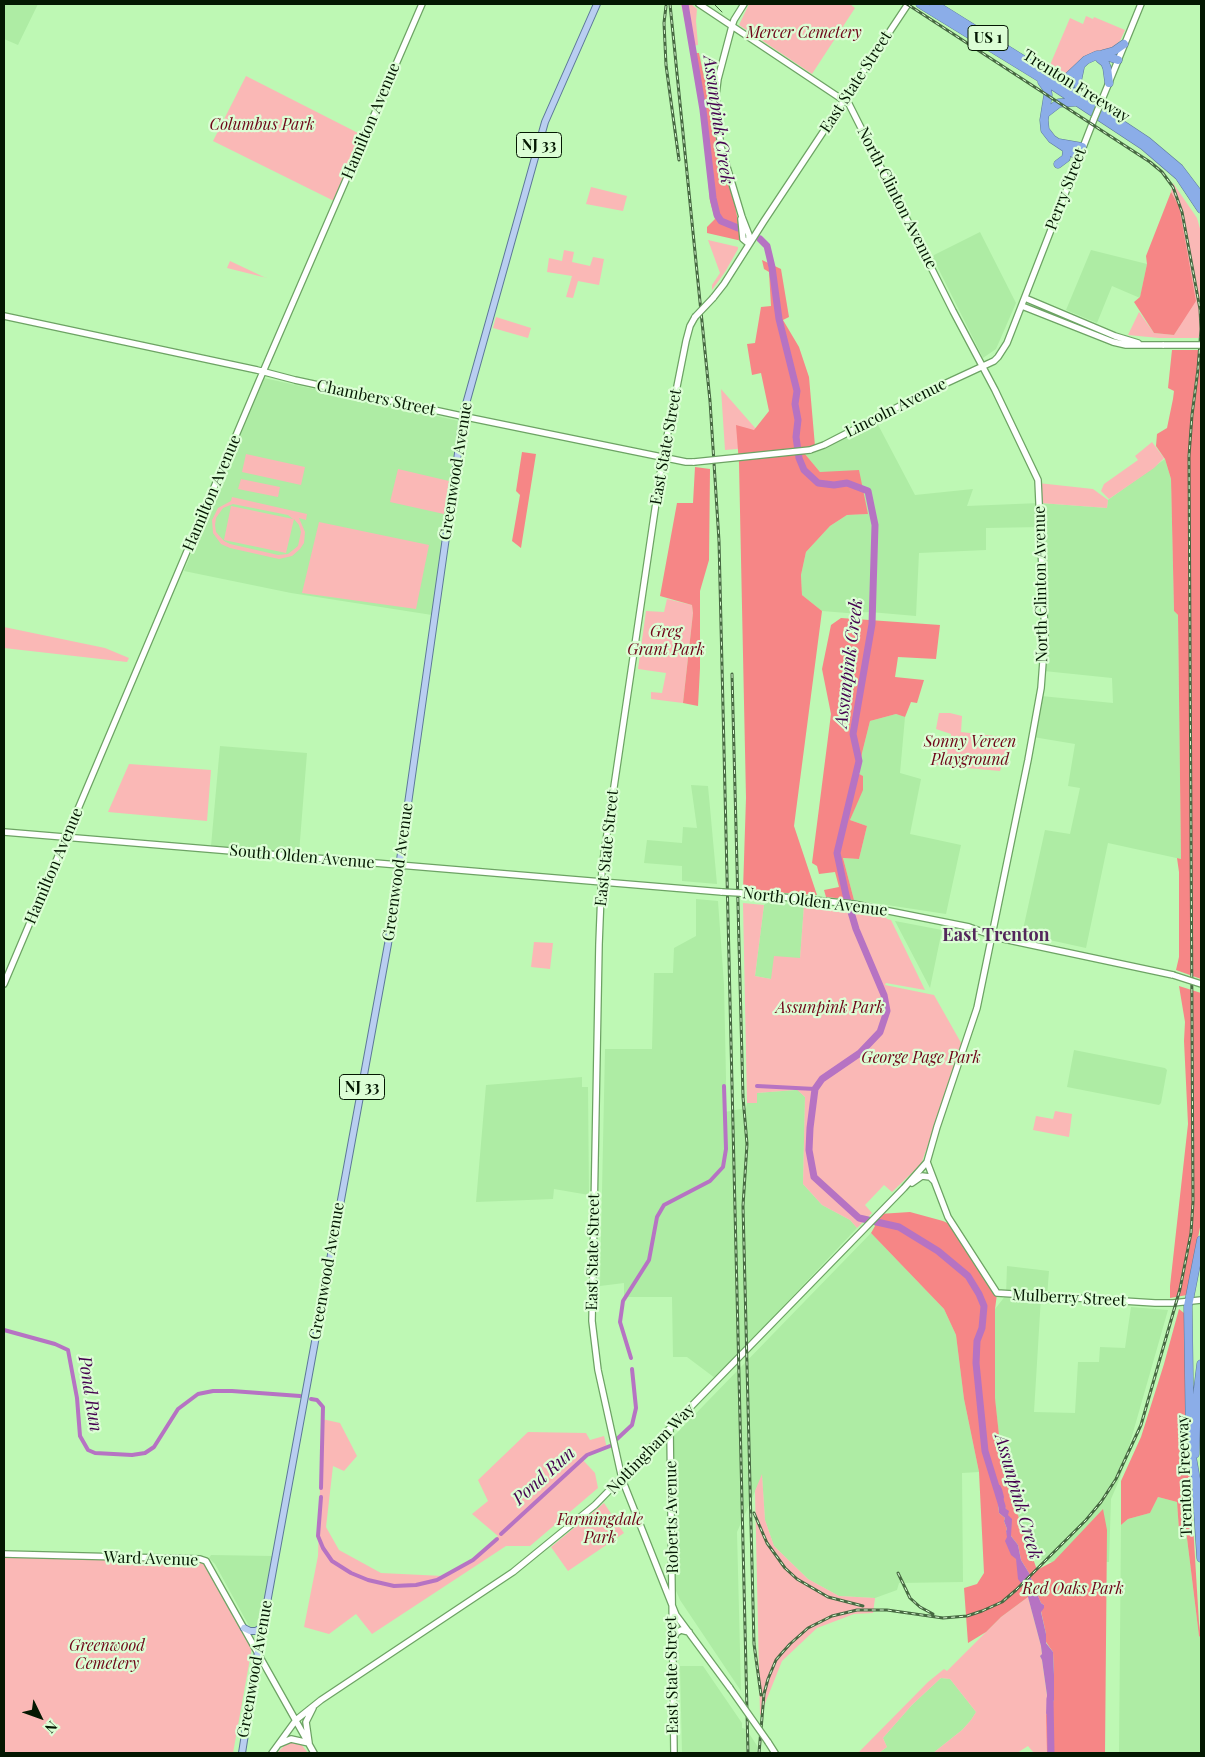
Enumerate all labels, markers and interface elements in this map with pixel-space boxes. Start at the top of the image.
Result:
park label: Mercer Cemetery [746,23,862,43]
road number: US 1 [968,26,1008,50]
street label: East State Street [816,28,896,136]
street label: Trenton Freeway [1019,45,1133,127]
water label: Assunpink Creek [698,54,738,186]
street label: Hamilton Avenue [338,60,404,182]
park label: Columbus Park [210,115,314,135]
street label: North Clinton Avenue [853,124,941,272]
road number: NJ 33 [516,132,562,158]
street label: Perry Street [1042,145,1090,233]
street label: Lincoln Avenue [842,374,950,442]
street label: Chambers Street [315,376,437,420]
street label: East State Street [646,387,686,507]
street label: Greenwood Avenue [436,401,476,541]
street label: Hamilton Avenue [179,432,245,554]
street label: North Clinton Avenue [1030,506,1052,662]
water label: Assunpink Creek [830,597,868,729]
park label: Greg Grant Park [627,622,705,660]
park label: Sonny Vereen Playground [924,732,1016,770]
street label: East State Street [591,789,623,907]
street label: Greenwood Avenue [379,802,417,942]
street label: Hamilton Avenue [21,805,87,927]
street label: South Olden Avenue [229,841,375,873]
street label: North Olden Avenue [741,884,889,920]
district label: East Trenton [942,924,1050,946]
park label: Assunpink Park [776,998,884,1018]
park label: George Page Park [861,1048,981,1068]
road number: NJ 33 [340,1074,384,1100]
street label: East State Street [582,1193,604,1311]
street label: Greenwood Avenue [305,1201,349,1341]
street label: Mulberry Street [1012,1285,1126,1311]
water label: Pond Run [73,1355,107,1433]
street label: Nottingham Way [603,1400,699,1498]
street label: Trenton Freeway [1173,1414,1197,1538]
water label: Assunpink Creek [990,1432,1046,1562]
water label: Pond Run [508,1442,580,1510]
street label: Roberts Avenue [661,1460,683,1574]
park label: Farmingdale Park [557,1510,643,1548]
street label: Ward Avenue [103,1548,199,1570]
park label: Red Oaks Park [1022,1579,1124,1599]
street label: Greenwood Avenue [233,1599,277,1739]
street label: East State Street [661,1616,683,1734]
park label: Greenwood Cemetery [69,1636,145,1674]
north arrow [15,1692,65,1742]
text: N [41,1717,62,1737]

